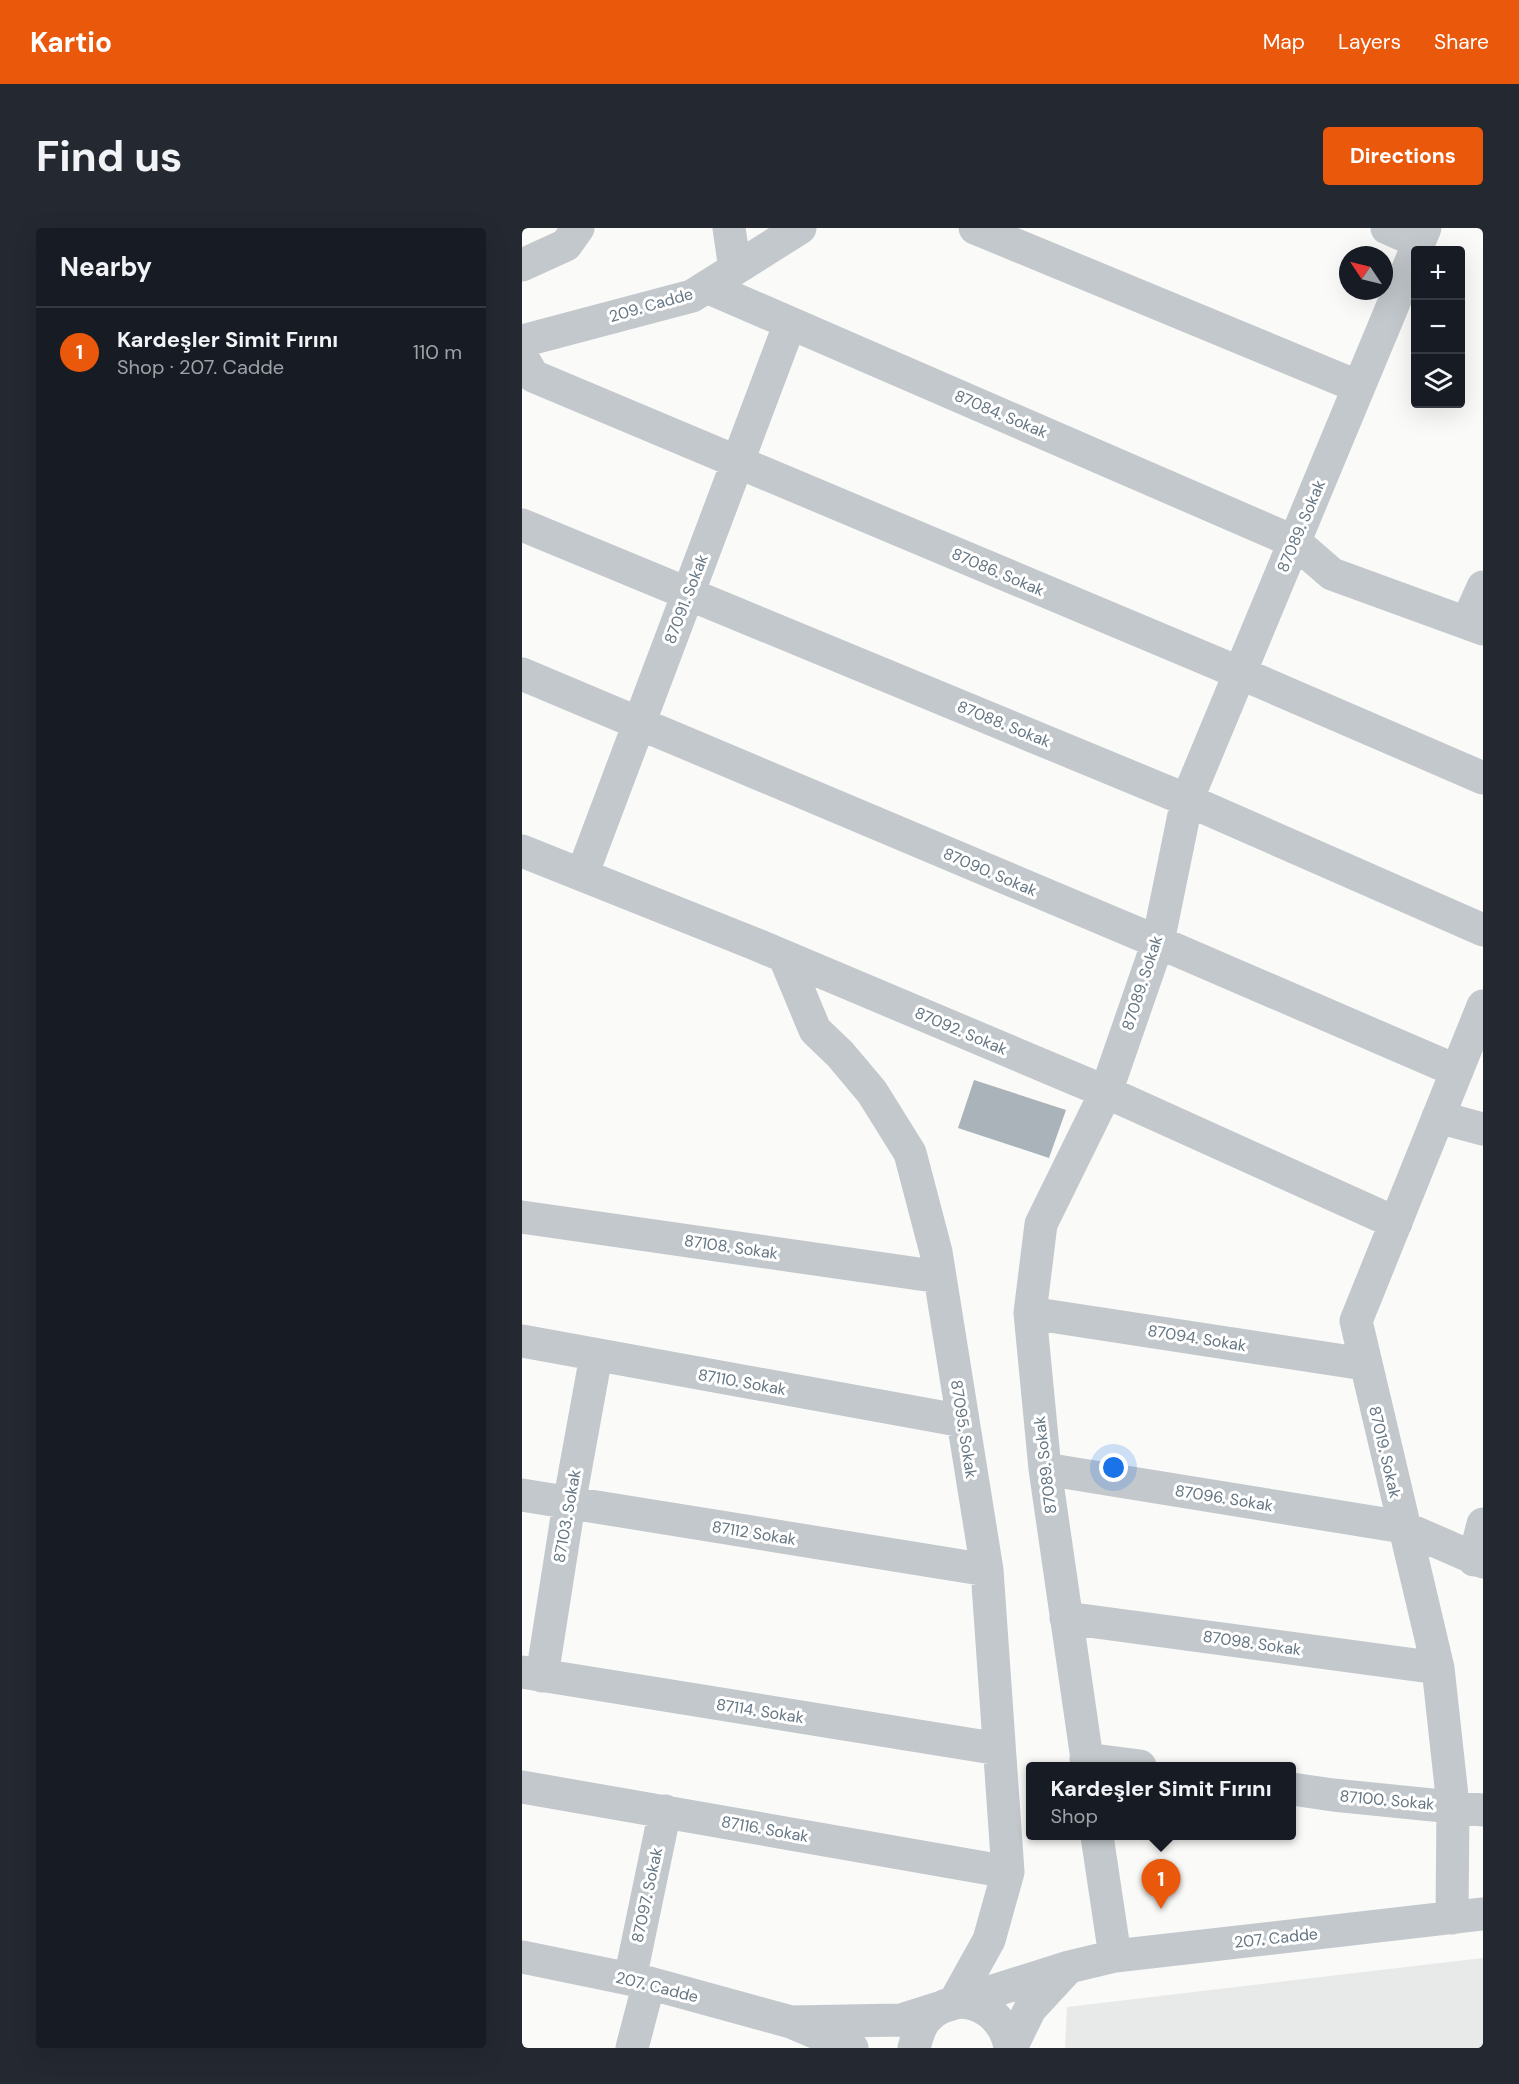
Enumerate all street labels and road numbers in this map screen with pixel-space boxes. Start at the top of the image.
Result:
street label: 209. Cadde [607,283,695,327]
street label: 87084. Sokak [951,385,1051,443]
street label: 87089. Sokak [1272,477,1330,575]
street label: 87086. Sokak [948,543,1048,601]
street label: 87091. Sokak [659,551,713,647]
street label: 87088. Sokak [954,696,1054,752]
street label: 87090. Sokak [940,843,1040,901]
street label: 87089. Sokak [1117,933,1167,1033]
street label: 87092. Sokak [912,1002,1010,1060]
street label: 87108. Sokak [683,1230,779,1264]
street label: 87094. Sokak [1146,1320,1248,1356]
street label: 87110. Sokak [696,1364,788,1400]
street label: 87095. Sokak [946,1378,982,1480]
street label: 87019. Sokak [1364,1404,1406,1500]
street label: 87089. Sokak [1029,1415,1061,1515]
street label: 87103. Sokak [548,1468,586,1564]
street label: 87096. Sokak [1173,1480,1275,1516]
street label: 87112 Sokak [710,1516,798,1550]
street label: 87098. Sokak [1201,1626,1303,1660]
street label: 87114. Sokak [715,1694,805,1728]
street label: 87100. Sokak [1339,1785,1435,1815]
street label: 87116. Sokak [720,1811,810,1847]
street label: 87097. Sokak [627,1845,667,1945]
street label: 207. Cadde [1233,1923,1319,1953]
street label: 207. Cadde [614,1967,700,2007]

